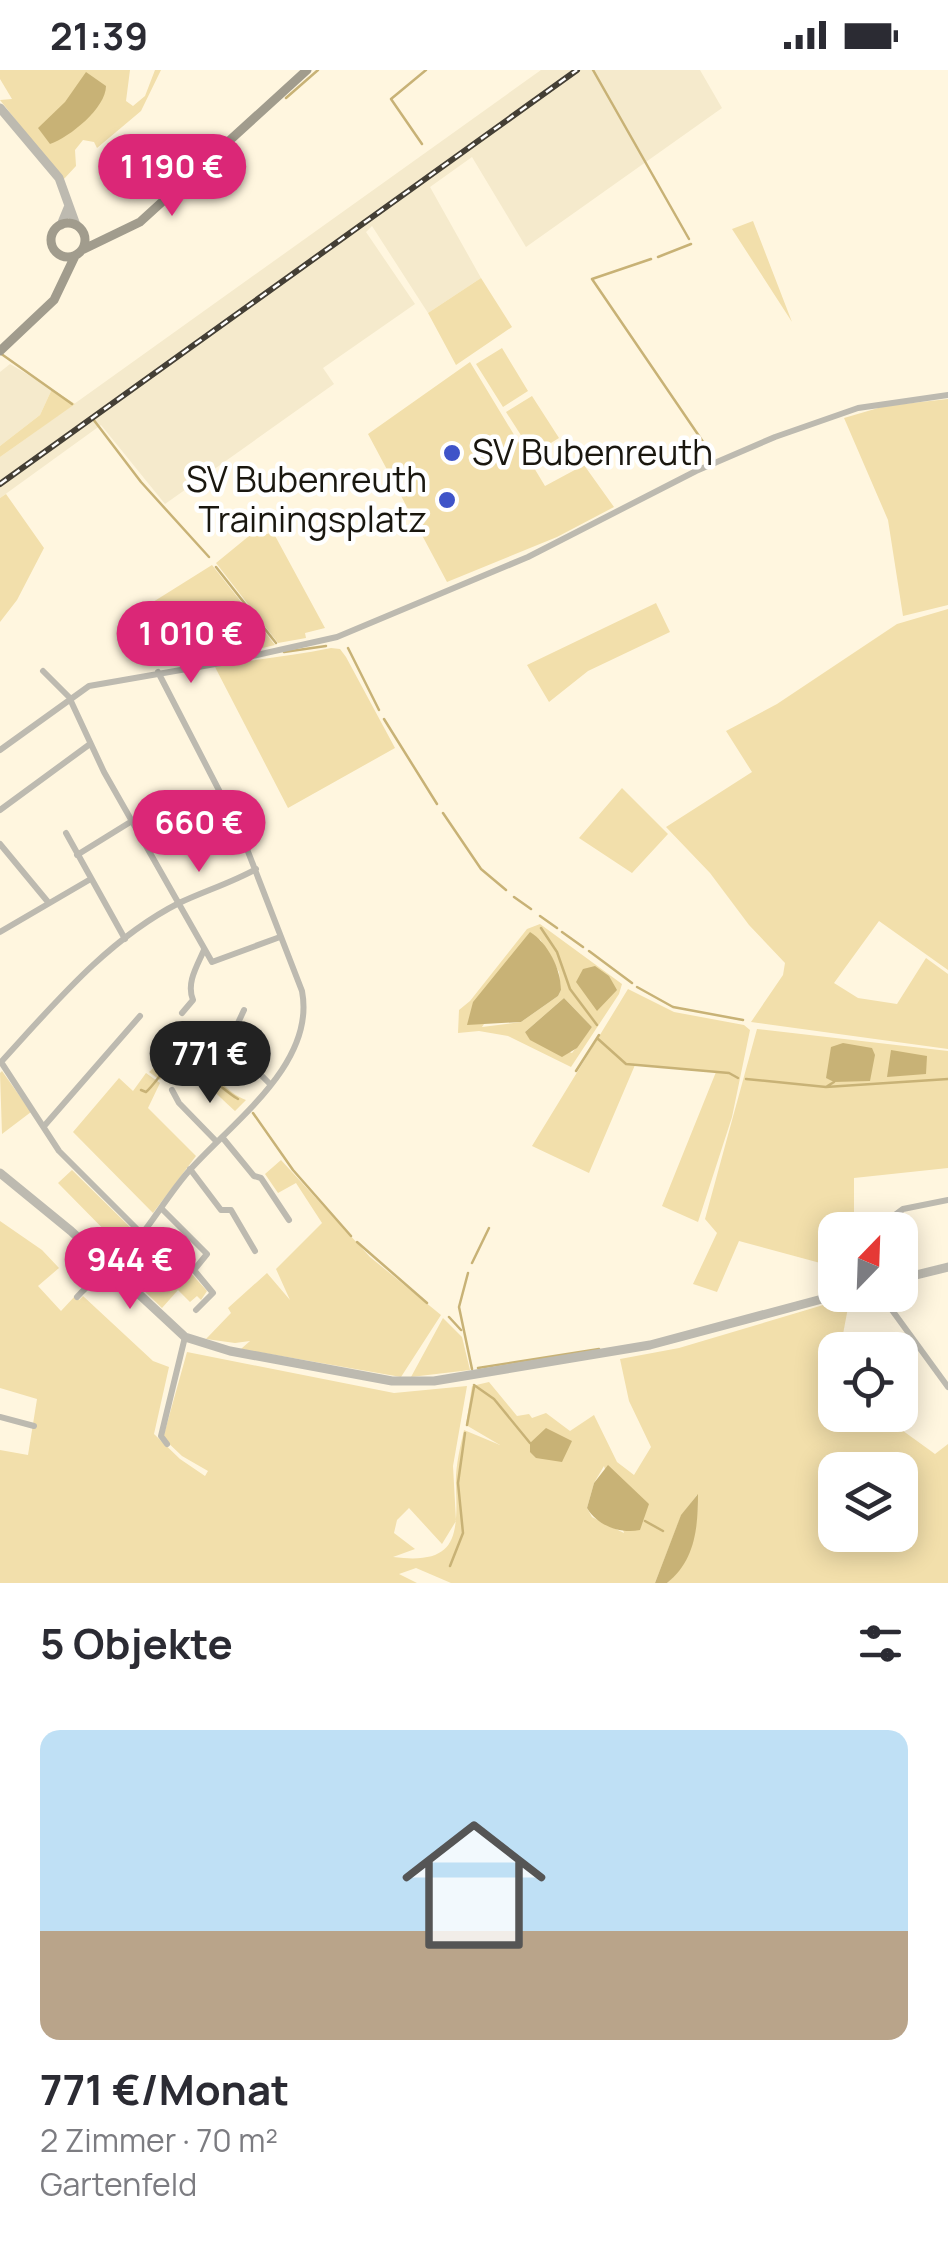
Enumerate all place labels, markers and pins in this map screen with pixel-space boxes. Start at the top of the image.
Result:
pin: 1 190 € [80,134,264,219]
place label: SV Bubenreuth [472,428,713,476]
marker: SV Bubenreuth [441,442,463,464]
place label: SV Bubenreuth Trainingsplatz [186,455,427,543]
marker: SV Bubenreuth Trainingsplatz [436,489,458,511]
pin: 1 010 € [99,601,283,686]
pin: 660 € [129,790,269,875]
pin: 771 € [140,1021,280,1106]
pin: 944 € [60,1227,200,1312]

